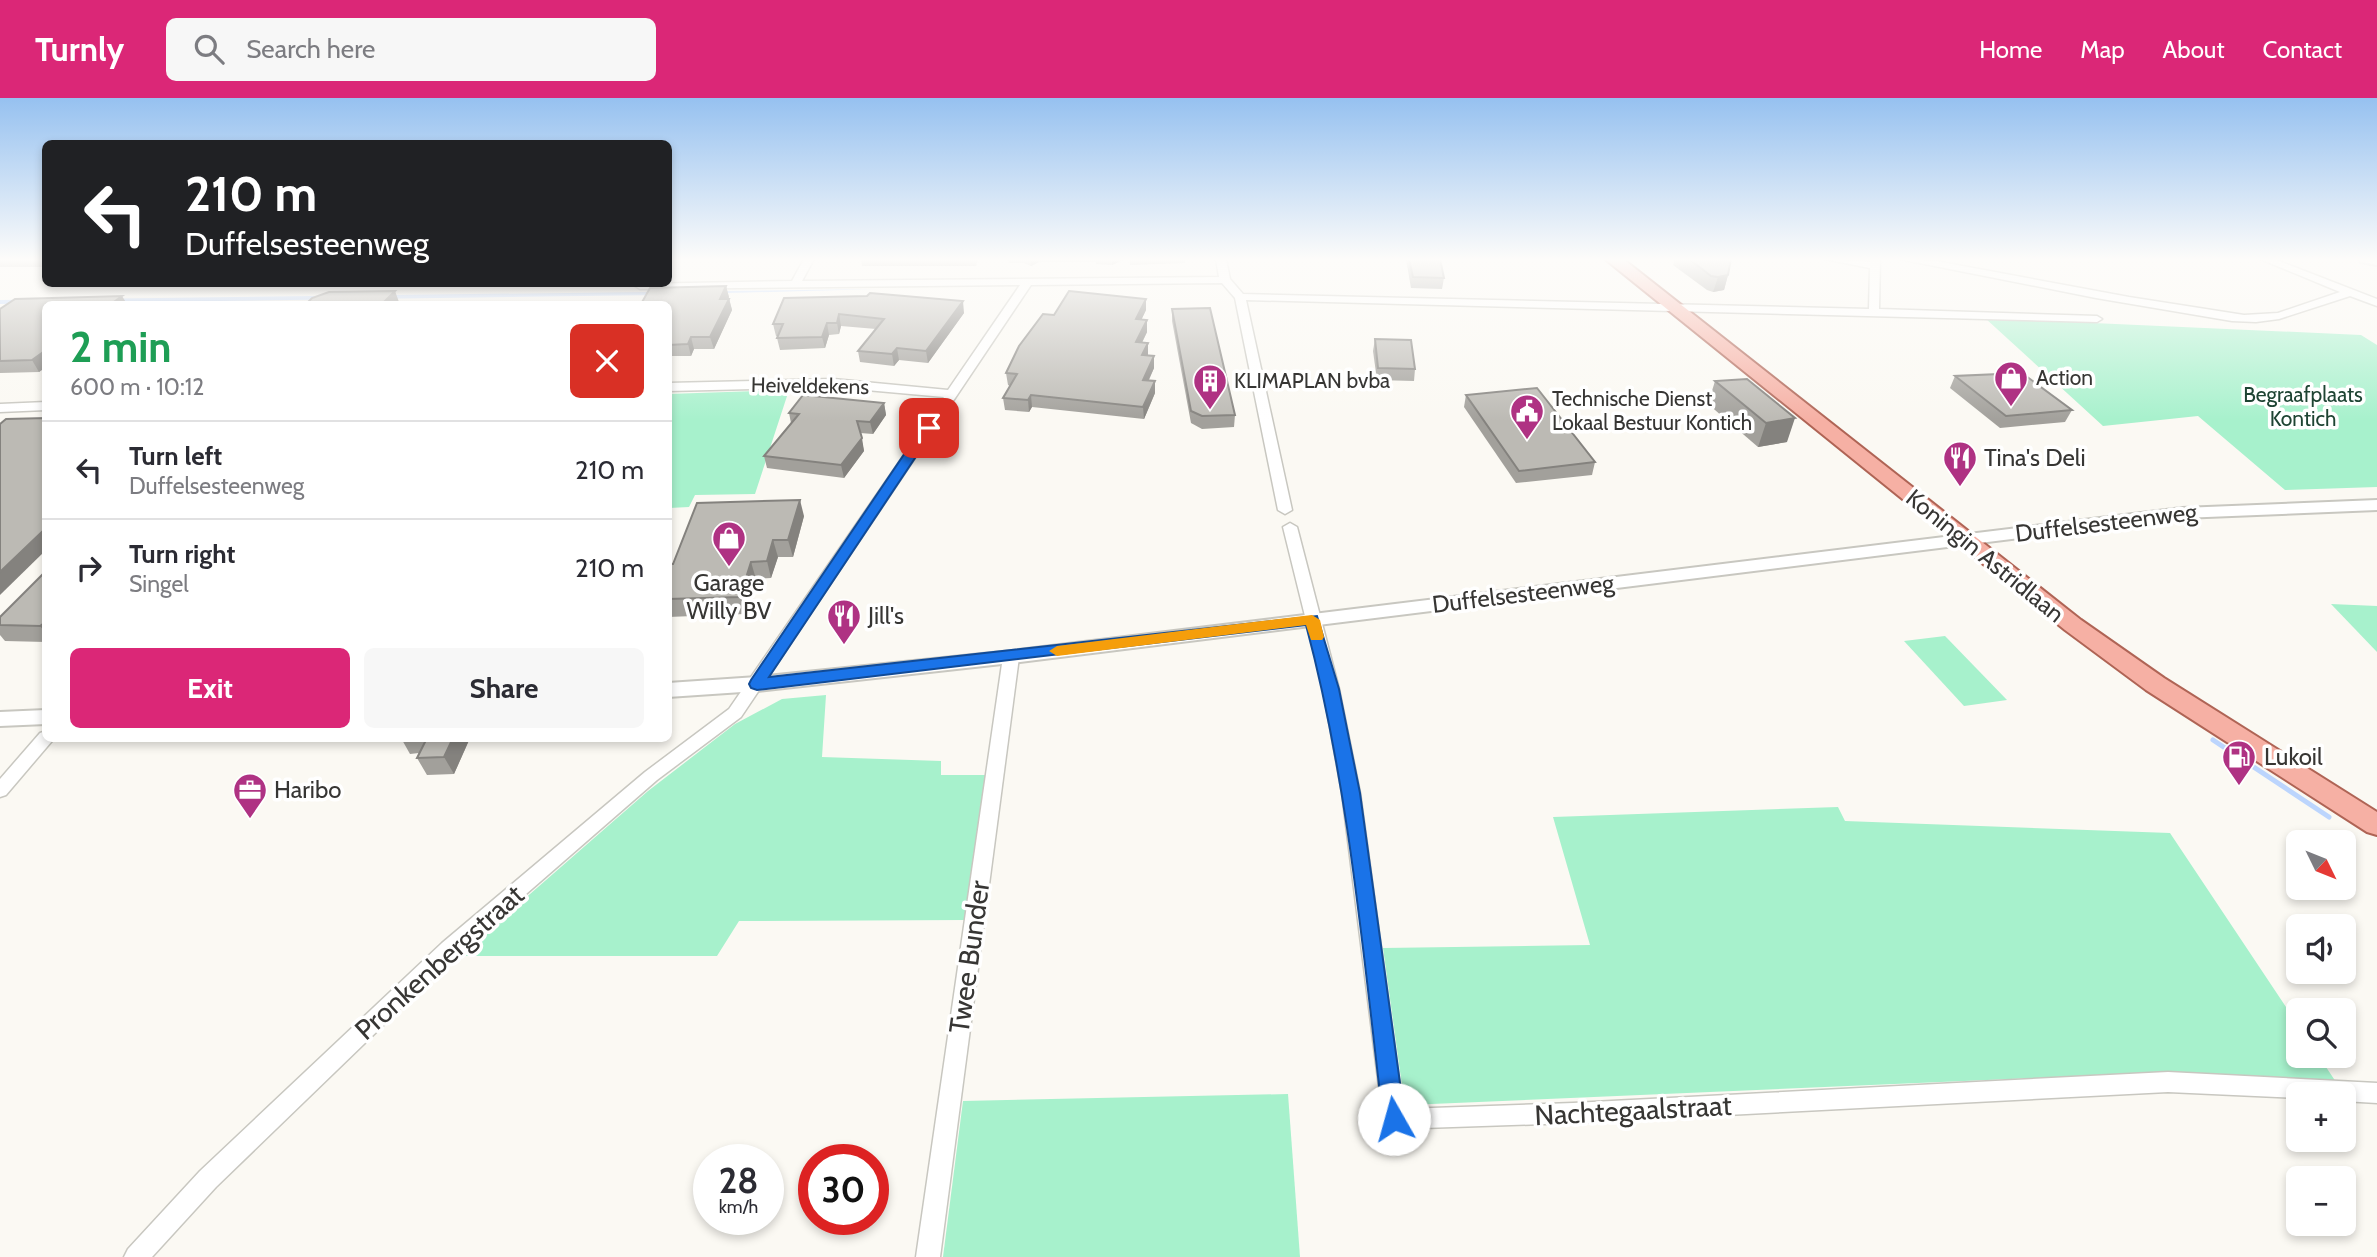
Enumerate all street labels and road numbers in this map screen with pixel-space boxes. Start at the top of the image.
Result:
street label: Heiveldekens [751,372,870,399]
street label: Koningin Astridlaan [1900,483,2070,628]
street label: Duffelsesteenweg [2013,497,2200,548]
street label: Duffelsesteenweg [1430,568,1617,619]
street label: Pronkenbergstraat [348,877,530,1047]
street label: Twee Bunder [941,878,997,1035]
street label: Nachtegaalstraat [1534,1088,1732,1132]

